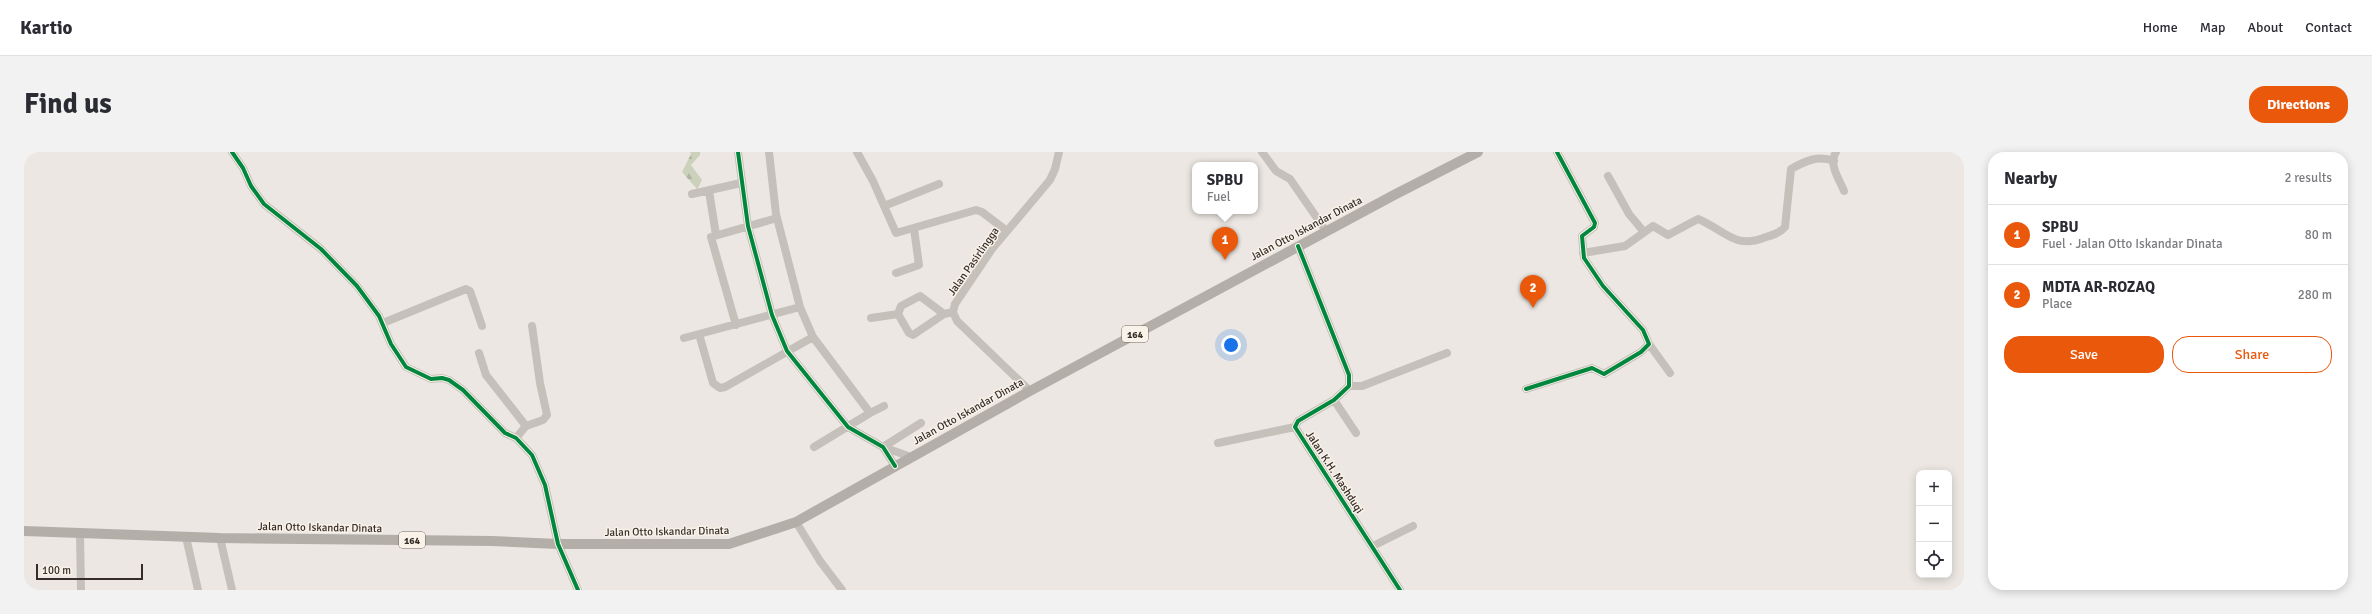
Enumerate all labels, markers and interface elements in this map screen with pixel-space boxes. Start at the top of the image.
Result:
text: Kartio [20,16,73,40]
text: Home [2143,19,2178,36]
text: Map [2200,19,2225,36]
text: About [2247,19,2283,36]
text: Contact [2305,19,2352,36]
button: Directions [2249,86,2348,123]
text: Find us [24,87,112,121]
popup [1192,162,1258,214]
text: Nearby [2004,168,2057,189]
text: 2 results [2284,170,2332,186]
text: SPBU [1207,171,1243,189]
text: Fuel [1207,189,1231,205]
street label: Jalan Otto Iskandar Dinata [1248,193,1365,263]
text: SPBU [2042,218,2079,236]
street label: Jalan Pasirlingga [945,224,1002,298]
pin: 1 [1212,227,1238,260]
text: 1 [2013,227,2021,243]
text: 80 m [2305,227,2332,243]
text: Fuel · Jalan Otto Iskandar Dinata [2042,236,2223,252]
pin: 2 [1520,275,1546,308]
text: MDTA AR-ROZAQ [2042,278,2155,296]
text: 2 [2013,287,2021,303]
text: 280 m [2298,287,2332,303]
text: Place [2042,296,2072,312]
road number: 164 [1122,326,1148,342]
your location [1221,335,1241,355]
button: Save [2004,336,2164,373]
button: Share [2172,336,2332,373]
street label: Jalan Otto Iskandar Dinata [911,375,1026,447]
street label: Jalan K.H. Mashduqi [1303,429,1366,516]
map controls [1916,470,1952,578]
button: + [1916,470,1952,506]
button: − [1916,506,1952,542]
street label: Jalan Otto Iskandar Dinata [258,520,383,535]
street label: Jalan Otto Iskandar Dinata [605,524,730,539]
road number: 164 [399,532,425,548]
button: locate [1916,542,1952,578]
scale bar [36,562,143,581]
text: 100 m [42,564,71,577]

